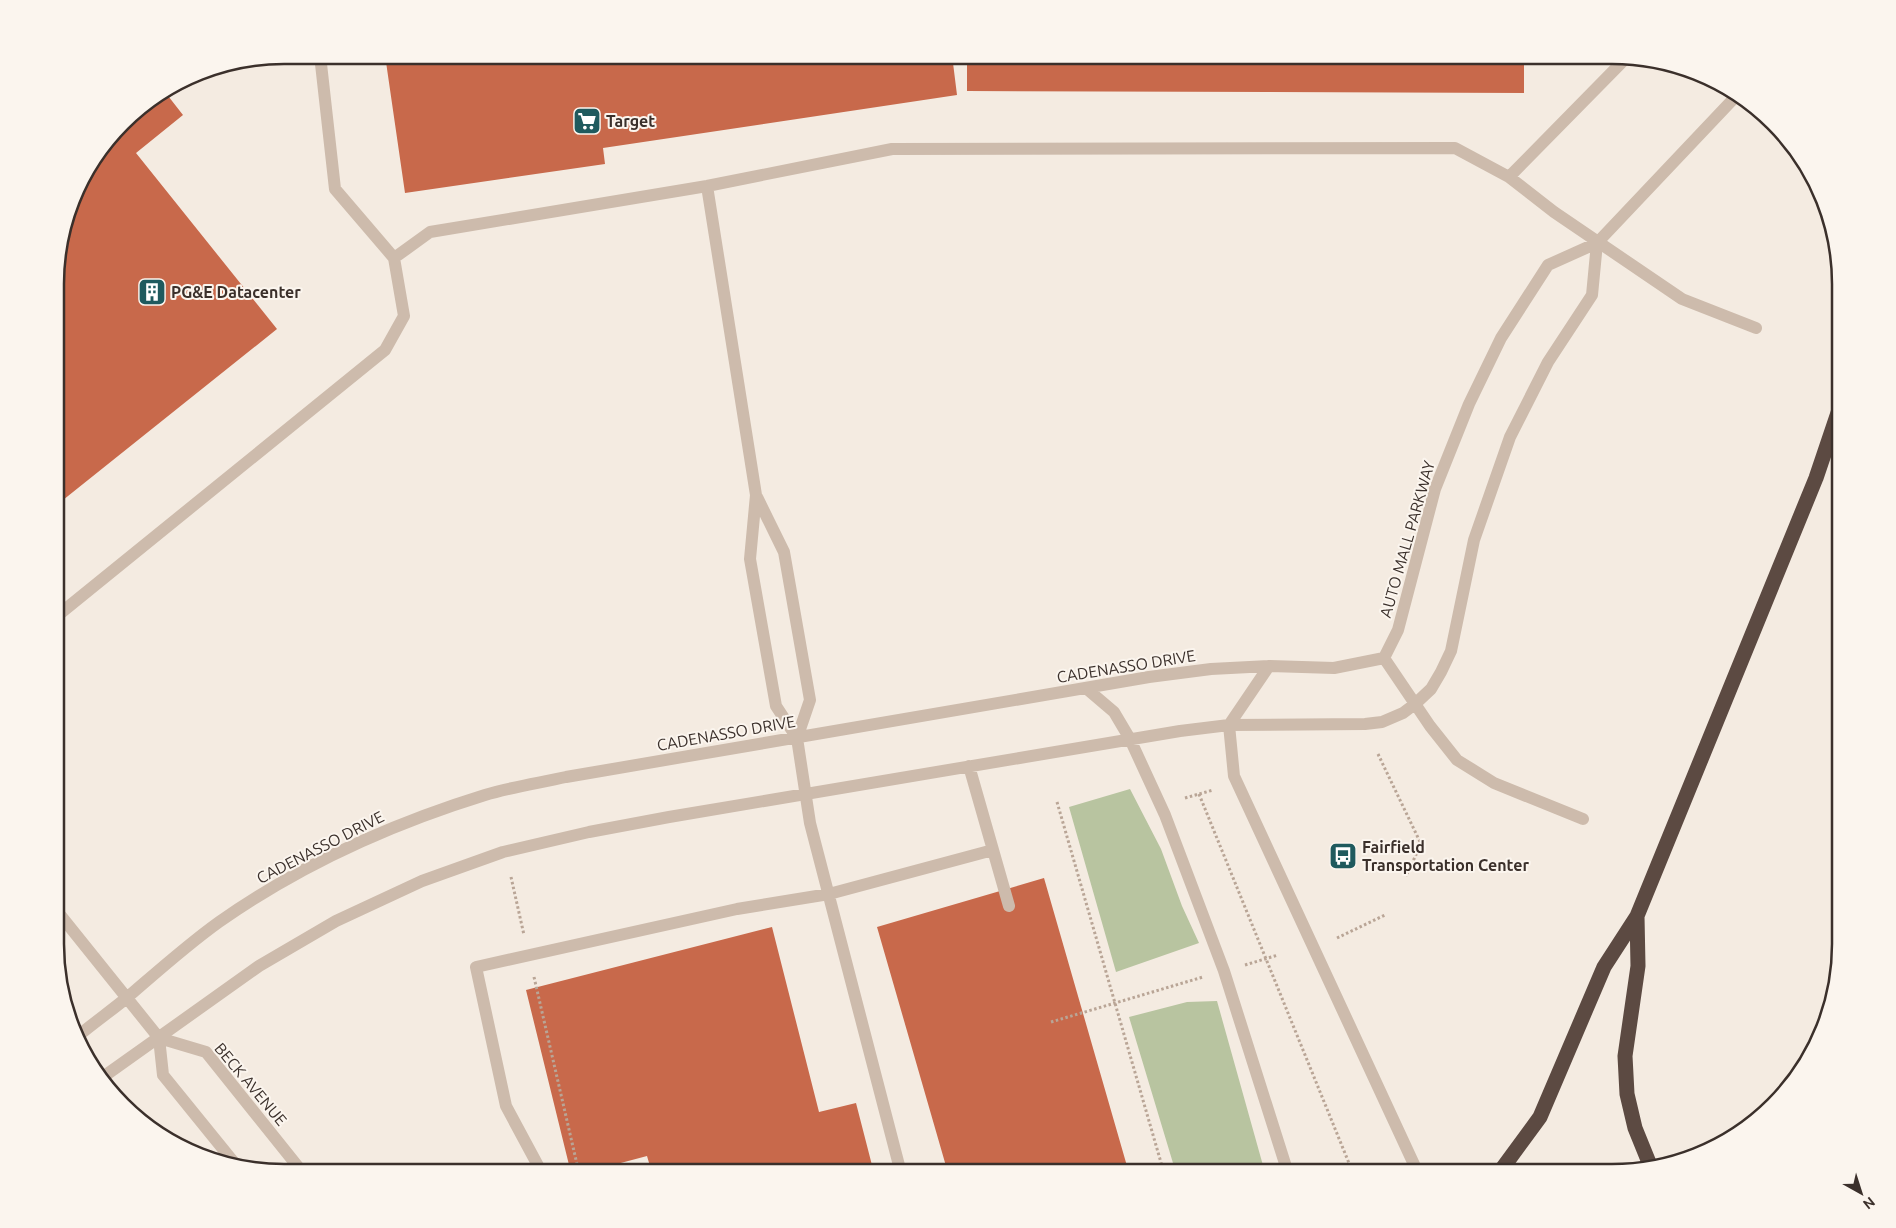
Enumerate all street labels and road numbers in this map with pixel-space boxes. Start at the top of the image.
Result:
street label: AUTO MALL PARKWAY [1376,458,1438,620]
street label: CADENASSO DRIVE [1055,646,1197,686]
street label: CADENASSO DRIVE [655,712,797,754]
street label: CADENASSO DRIVE [253,807,387,887]
street label: BECK AVENUE [211,1039,291,1129]

